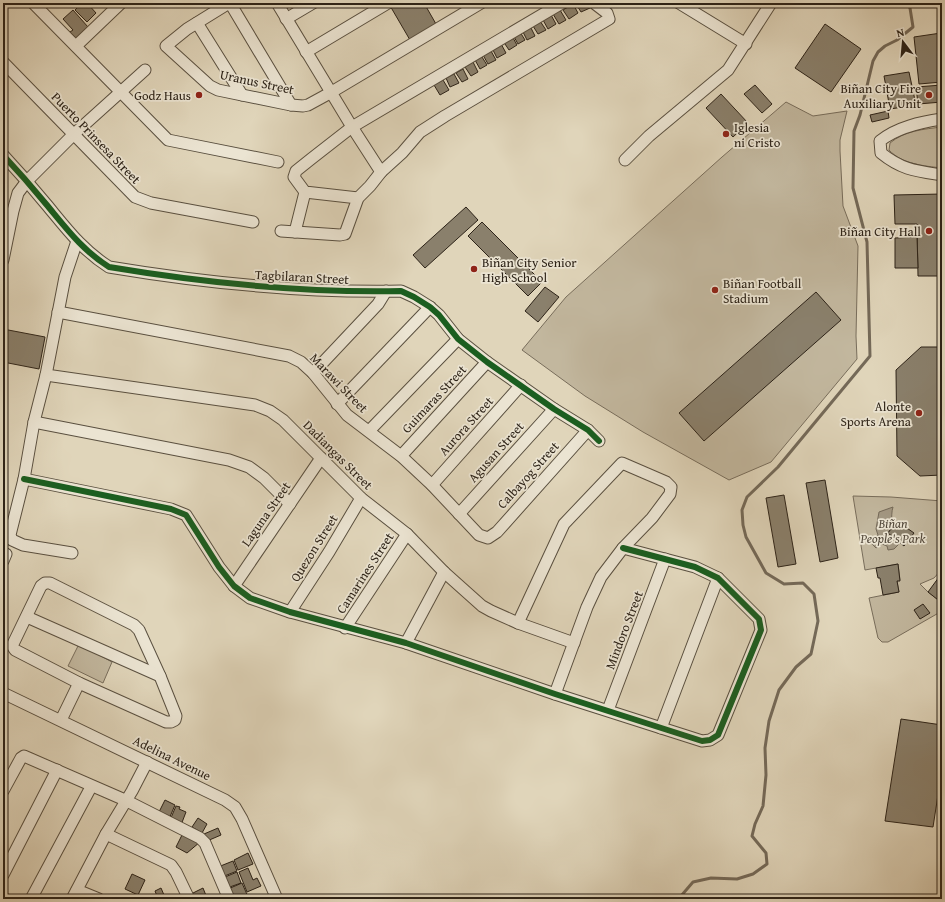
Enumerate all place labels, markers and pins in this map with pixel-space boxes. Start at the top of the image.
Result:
place label: Biñan City Fire Auxiliary Unit [840,79,921,113]
place label: Godz Haus [134,86,191,105]
marker: Godz Haus [194,90,204,100]
marker: Biñan City Fire Auxiliary Unit [924,90,934,100]
place label: Iglesia ni Cristo [734,118,781,152]
marker: Iglesia ni Cristo [721,129,731,139]
place label: Biñan City Hall [840,222,921,241]
marker: Biñan City Hall [924,226,934,236]
place label: Biñan City Senior High School [482,253,577,287]
marker: Biñan City Senior High School [469,264,479,274]
place label: Biñan Football Stadium [723,274,802,308]
marker: Biñan Football Stadium [710,285,720,295]
place label: Alonte Sports Arena [840,397,912,431]
marker: Alonte Sports Arena [914,408,924,418]

